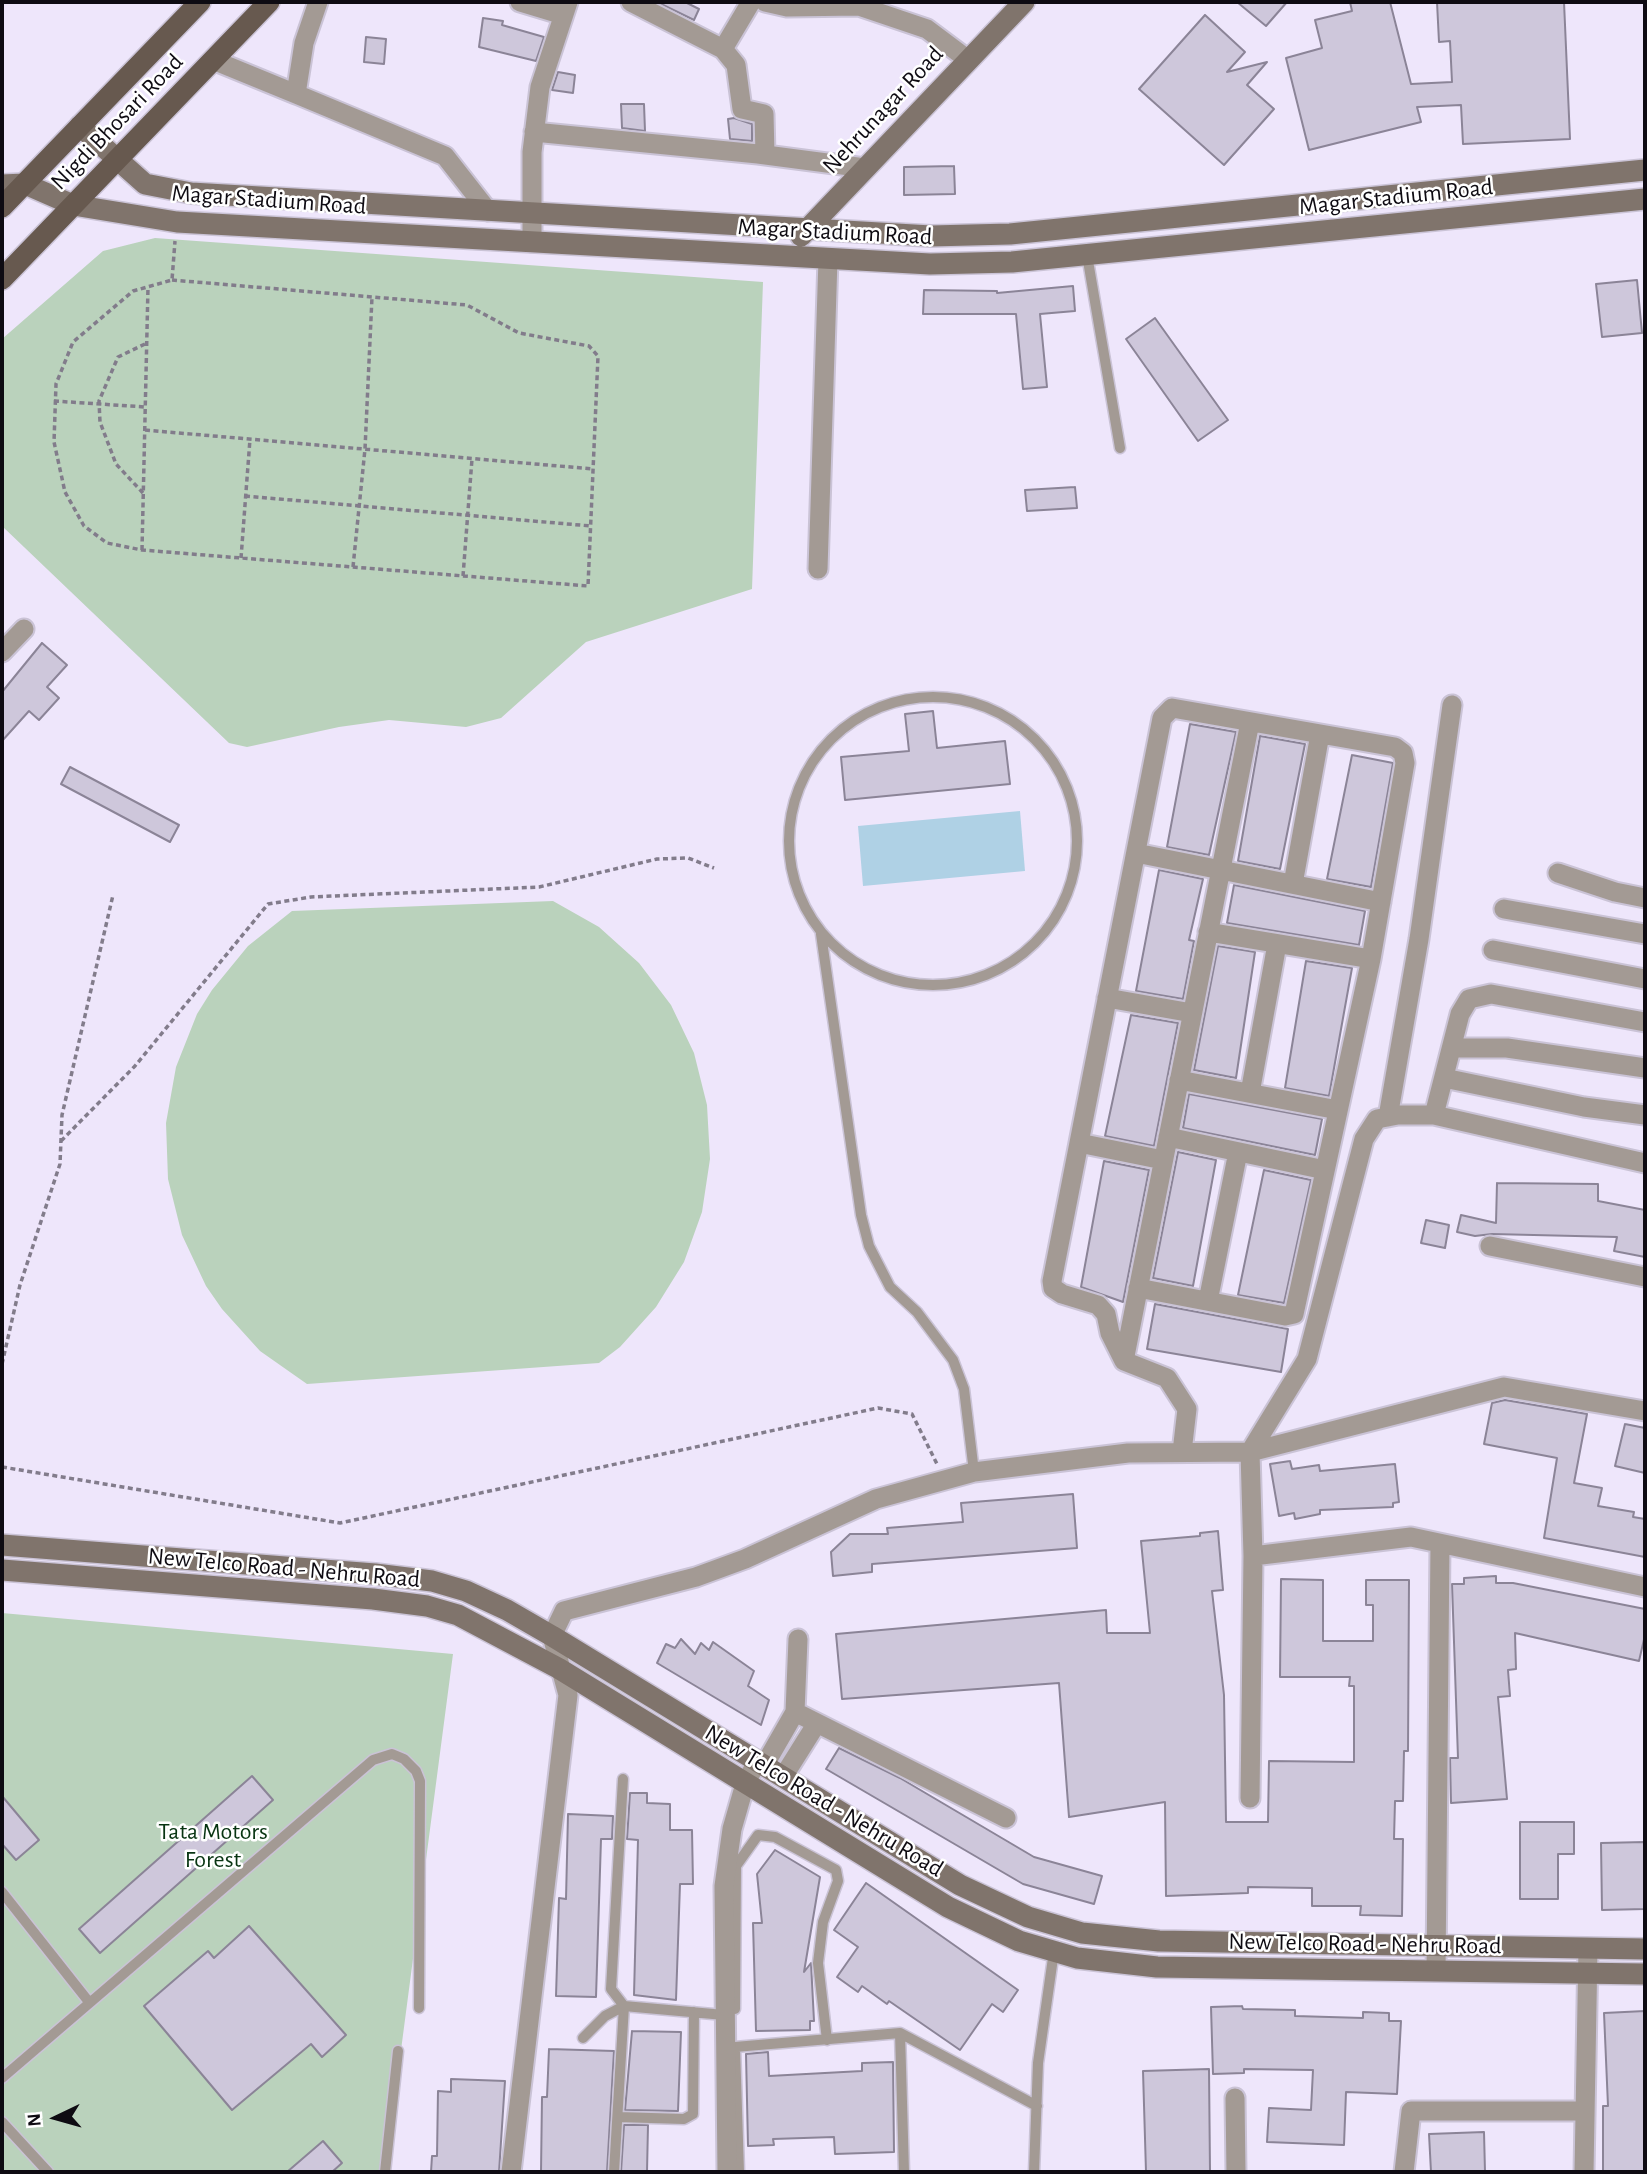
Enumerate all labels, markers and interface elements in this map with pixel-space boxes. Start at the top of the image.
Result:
street label: Nehrunagar Road [817,40,949,180]
street label: Nigdi Bhosari Road [45,48,189,196]
street label: Magar Stadium Road [1298,172,1494,222]
street label: Magar Stadium Road [171,179,367,221]
street label: Magar Stadium Road [737,213,933,251]
street label: New Telco Road - Nehru Road [147,1542,421,1594]
street label: New Telco Road - Nehru Road [699,1718,949,1884]
park label: Tata Motors Forest [158,1818,268,1874]
street label: New Telco Road - Nehru Road [1228,1927,1502,1961]
north arrow [21,2083,91,2153]
text: N [25,2112,45,2127]

